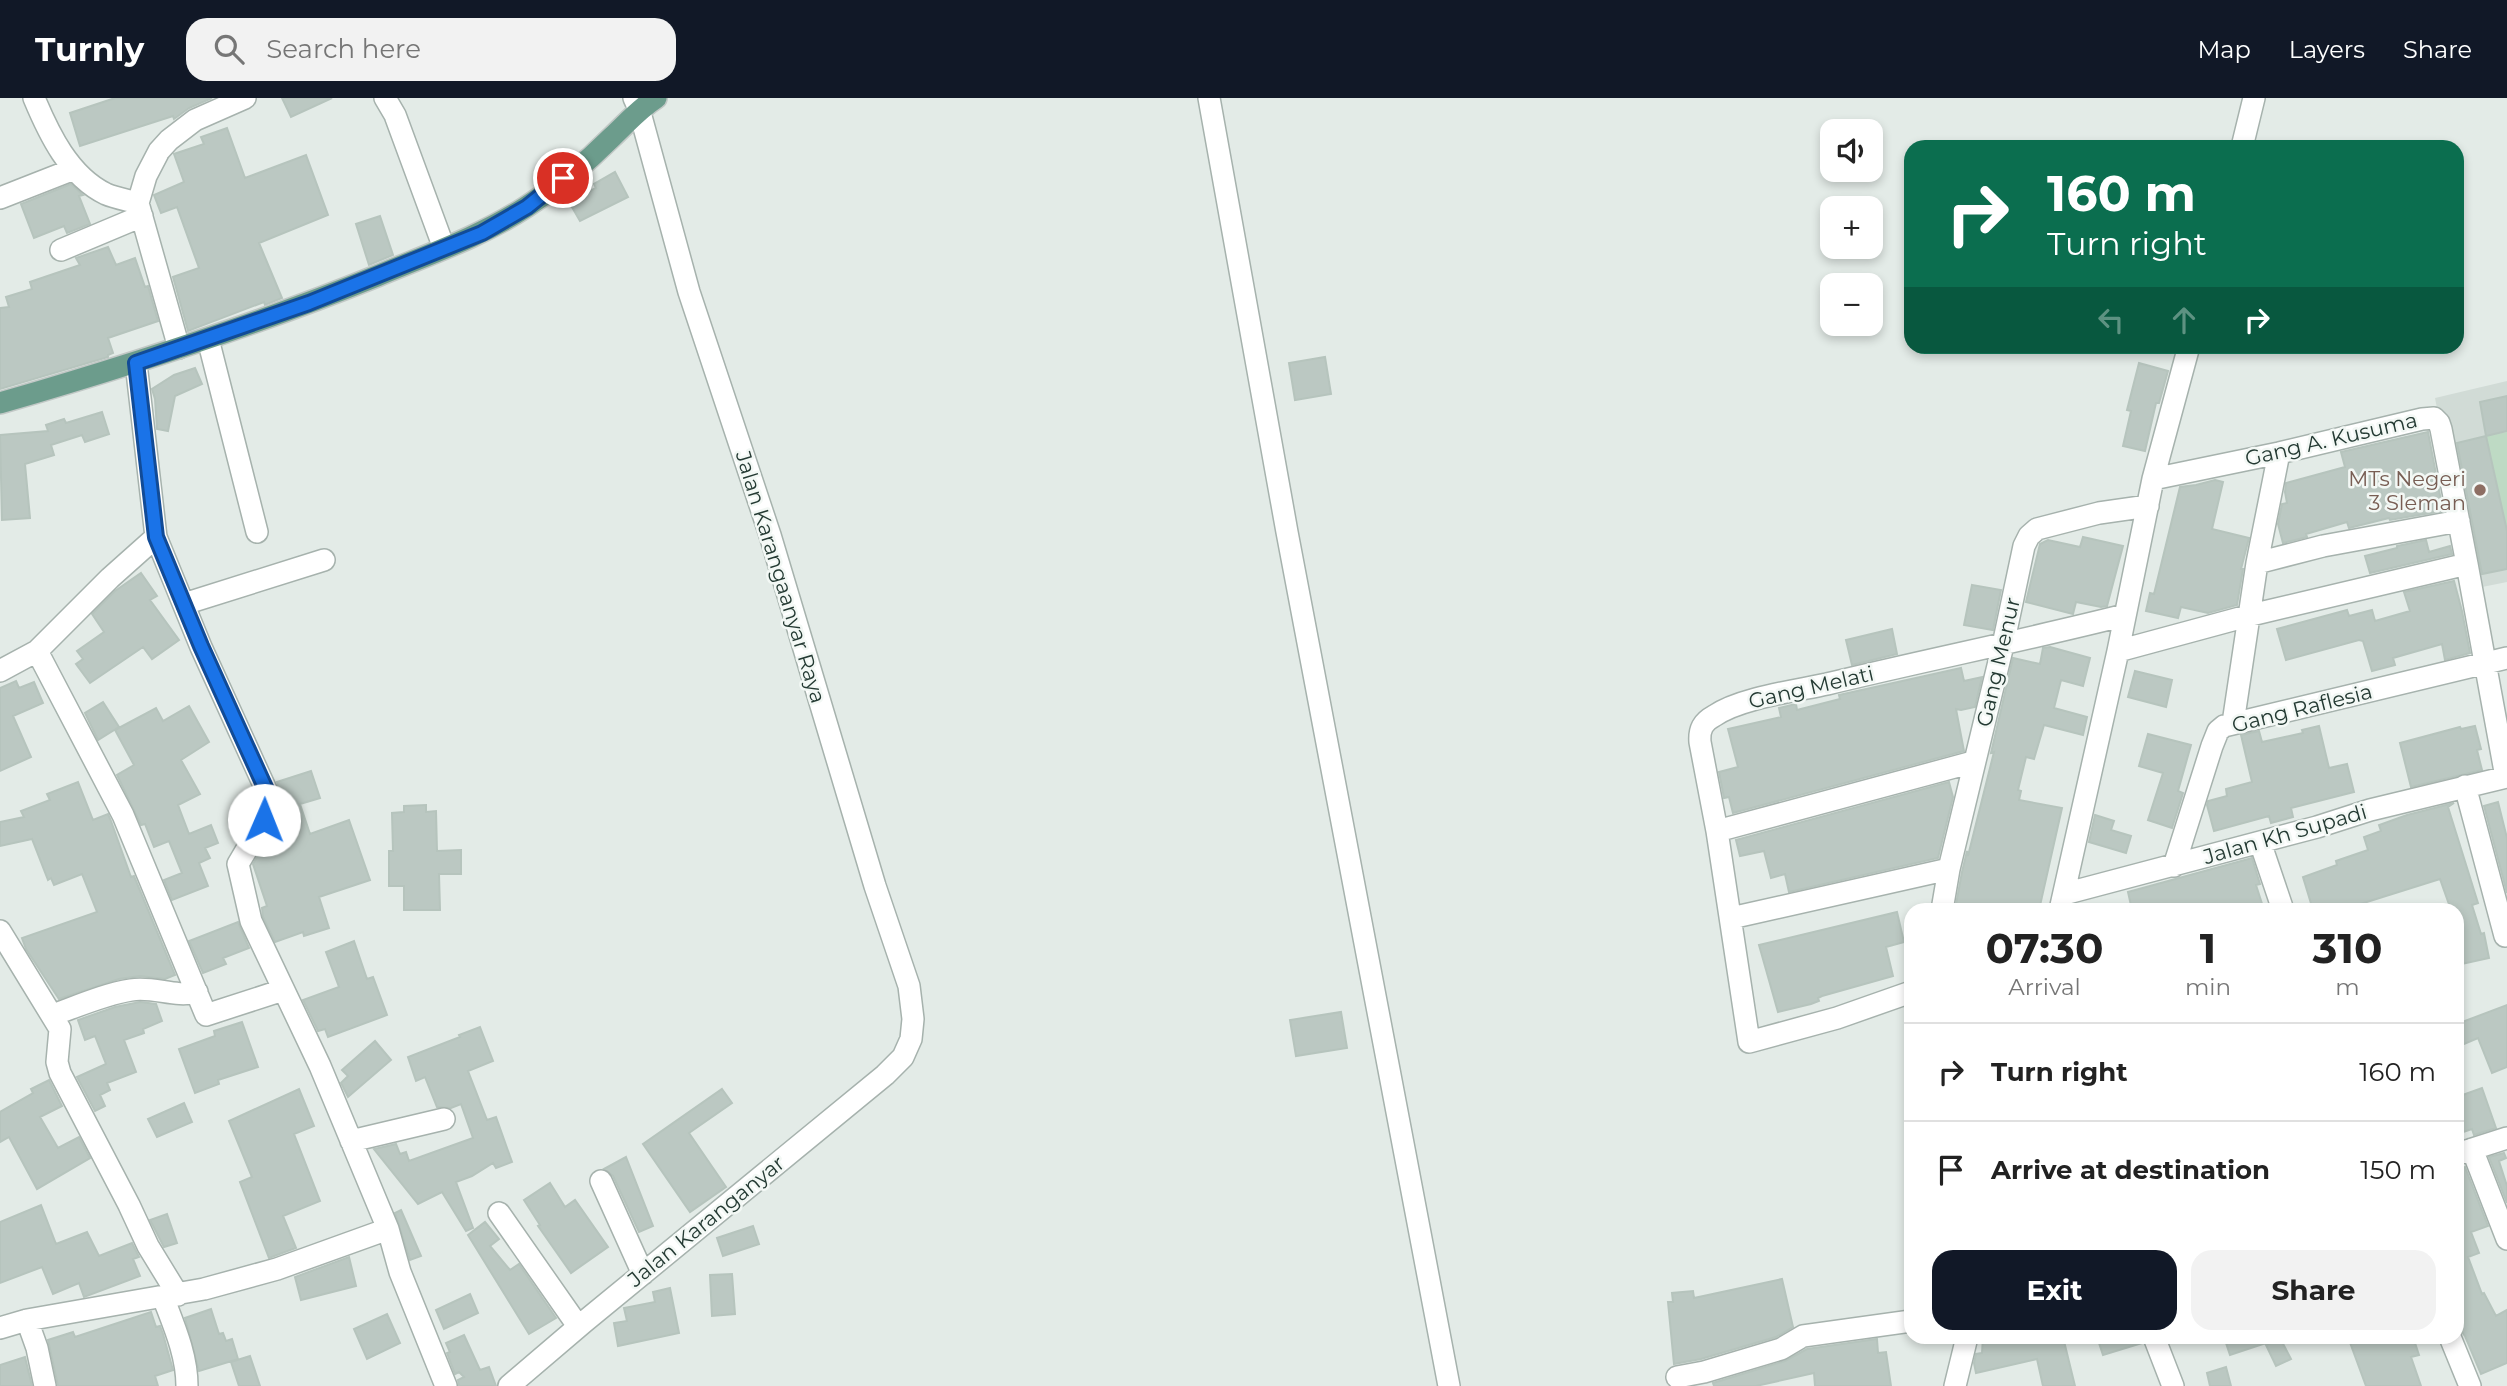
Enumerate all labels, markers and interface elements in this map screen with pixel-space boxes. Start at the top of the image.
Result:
search box [186,18,676,81]
text: Turnly [35,29,144,69]
icon: search [210,30,248,68]
text: Search here [266,33,421,65]
text: Map [2197,35,2251,64]
text: Layers [2289,35,2365,64]
text: Share [2403,35,2472,64]
map controls [1820,119,1883,336]
button: sound [1820,119,1883,182]
pin [533,148,593,208]
icon: arrive [544,159,582,197]
text: 160 m [2047,164,2196,223]
icon: right [1932,168,2023,259]
button: + [1820,196,1883,259]
text: Turn right [2047,224,2207,263]
button: − [1820,273,1883,336]
icon: left [2092,301,2130,339]
icon: ahead [2165,301,2203,339]
icon: right [2238,301,2276,339]
street label: Gang A. Kusuma [2242,407,2420,471]
street label: Jalan Karangaanyar Raya [730,447,831,706]
place label: MTs Negeri 3 Sleman [2348,466,2466,515]
marker: MTs Negeri 3 Sleman [2472,482,2488,498]
street label: Gang Menur [1971,595,2025,729]
street label: Gang Melati [1746,660,1876,714]
street label: Gang Raflesia [2229,678,2375,738]
position arrow [227,783,301,857]
street label: Jalan Kh Supadi [2199,799,2370,870]
text: 07:30 [1986,922,2103,974]
text: 1 [2200,922,2216,974]
text: 310 [2313,922,2382,974]
text: Arrival [2008,973,2081,1001]
text: min [2185,973,2231,1001]
text: m [2335,973,2360,1001]
icon: right [1932,1053,1970,1091]
text: Turn right [1991,1056,2127,1088]
text: 160 m [2359,1056,2436,1088]
street label: Jalan Karanganyar [622,1150,789,1292]
icon: arrive [1932,1151,1970,1189]
text: Arrive at destination [1991,1154,2270,1186]
text: 150 m [2360,1154,2436,1186]
button: Exit [1932,1250,2177,1330]
button: Share [2191,1250,2436,1330]

